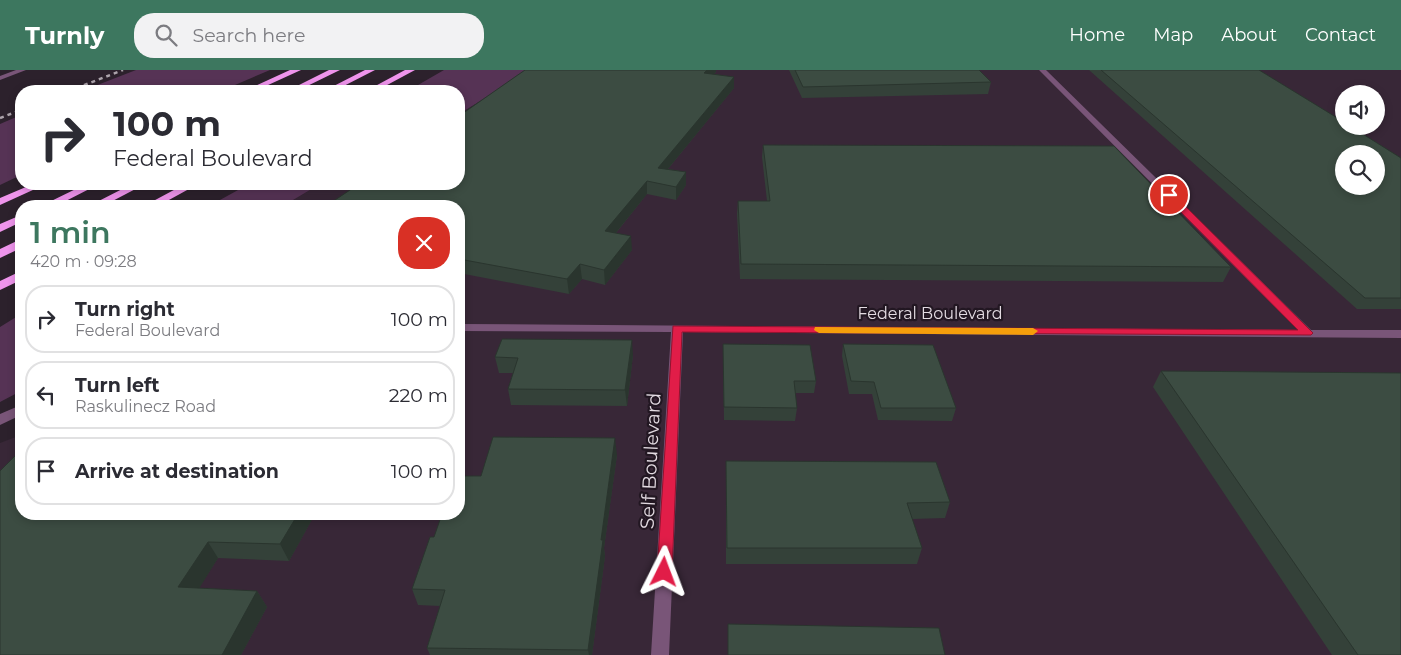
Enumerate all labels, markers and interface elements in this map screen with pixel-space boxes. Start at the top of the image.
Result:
search box [134,13,484,58]
text: Turnly [25,21,104,50]
icon: search [152,21,180,49]
text: Search here [192,24,305,47]
text: Home [1069,24,1125,46]
text: Map [1153,24,1193,46]
text: About [1221,24,1277,46]
text: Contact [1305,24,1376,46]
map controls [1335,85,1385,195]
button: sound [1335,85,1385,135]
text: 100 m [113,102,221,145]
icon: right [30,105,95,170]
text: Federal Boulevard [113,145,313,172]
button: search [1335,145,1385,195]
pin [1148,174,1190,216]
icon: arrive [1155,181,1183,209]
text: 1 min [30,214,111,251]
button: close [398,217,450,269]
text: 420 m · 09:28 [30,252,137,271]
text: Turn right [75,298,175,321]
street label: Federal Boulevard [857,304,1003,323]
icon: right [32,305,60,333]
text: 100 m [391,308,448,331]
text: Federal Boulevard [75,321,220,340]
text: Turn left [75,374,160,397]
icon: left [32,381,60,409]
text: 220 m [389,384,448,407]
street label: Self Boulevard [635,392,666,530]
text: Raskulinecz Road [75,397,216,416]
icon: arrive [32,457,60,485]
text: Arrive at destination [75,460,279,483]
text: 100 m [391,460,448,483]
position arrow [637,545,689,597]

